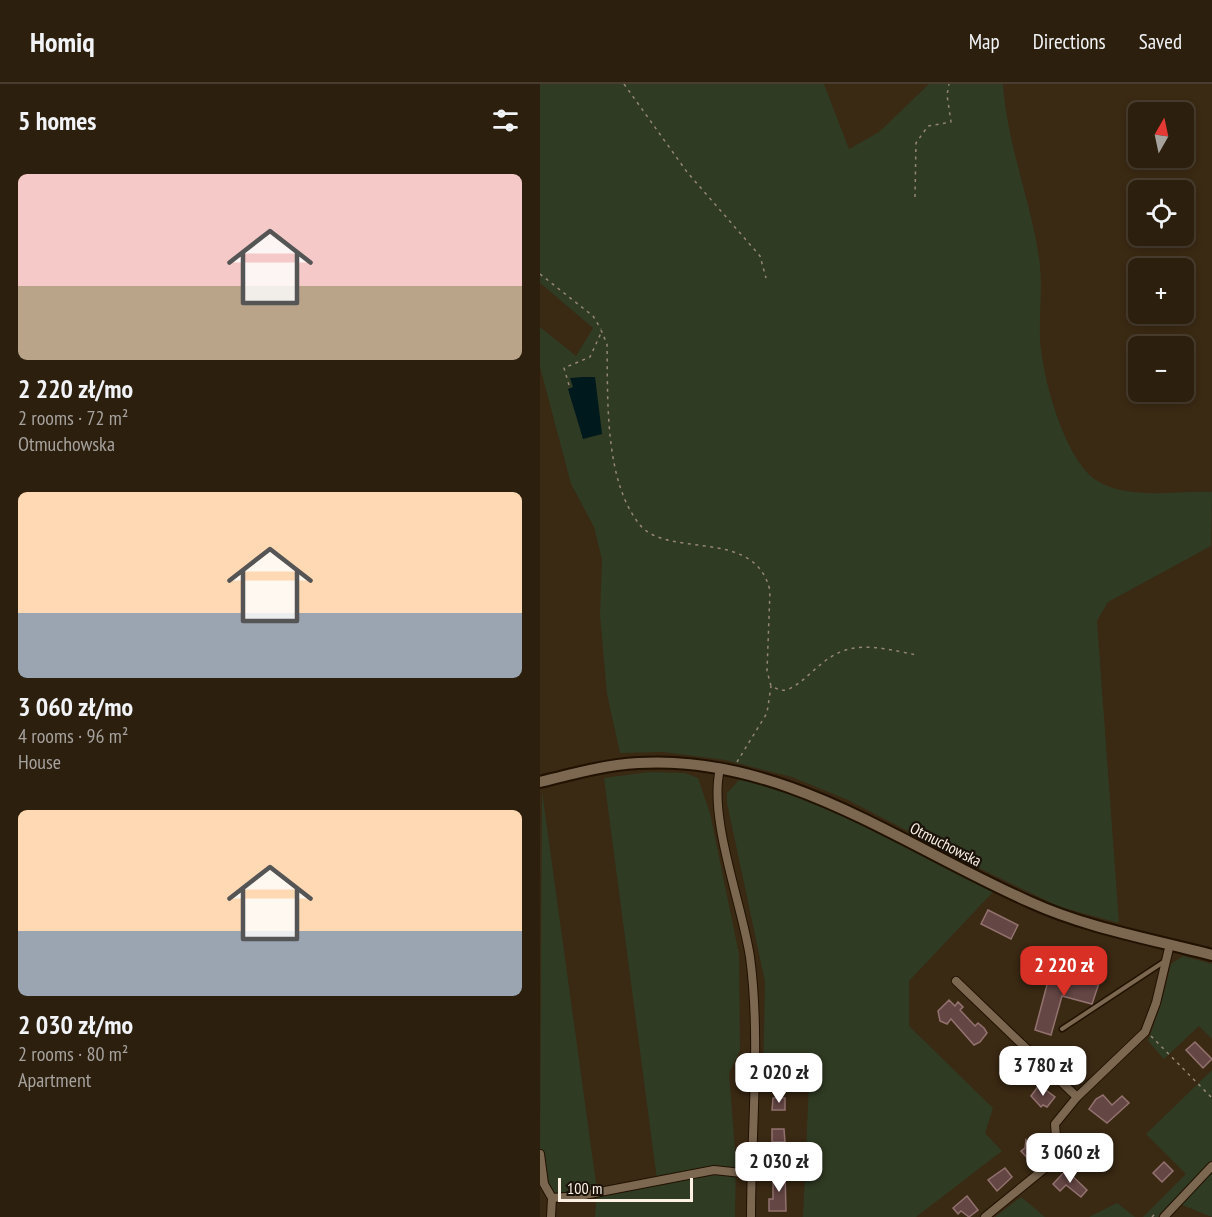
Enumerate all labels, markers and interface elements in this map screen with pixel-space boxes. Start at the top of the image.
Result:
text: Homiq [30,23,95,60]
text: Map [969,28,1000,55]
text: Directions [1033,28,1106,55]
text: Saved [1139,28,1182,55]
north arrow [1128,102,1194,168]
map controls [1128,102,1194,402]
text: 5 homes [18,104,96,137]
icon: filters [489,104,522,137]
button: locate [1128,180,1194,246]
icon: home [216,213,324,321]
button: + [1128,258,1194,324]
button: − [1128,336,1194,402]
text: 2 220 zł/mo [18,372,133,405]
text: 2 rooms · 72 m² [18,405,128,431]
text: Otmuchowska [18,431,115,457]
icon: home [216,531,324,639]
text: 3 060 zł/mo [18,690,133,723]
text: 4 rooms · 96 m² [18,723,128,749]
text: House [18,749,61,775]
street label: Otmuchowska [907,817,985,871]
icon: home [216,849,324,957]
pin: 2 220 zł [1002,946,1126,997]
text: 2 220 zł [1034,952,1094,978]
text: 2 030 zł/mo [18,1008,133,1041]
text: 2 rooms · 80 m² [18,1041,128,1067]
pin: 3 780 zł [981,1046,1105,1097]
text: 3 780 zł [1013,1052,1073,1078]
pin: 2 020 zł [717,1053,841,1104]
text: 2 020 zł [749,1059,809,1085]
text: Apartment [18,1067,91,1093]
pin: 3 060 zł [1008,1133,1132,1184]
text: 3 060 zł [1040,1139,1100,1165]
pin: 2 030 zł [717,1142,841,1193]
text: 2 030 zł [749,1148,809,1174]
scale bar [558,1175,693,1202]
text: 100 m [567,1178,602,1198]

